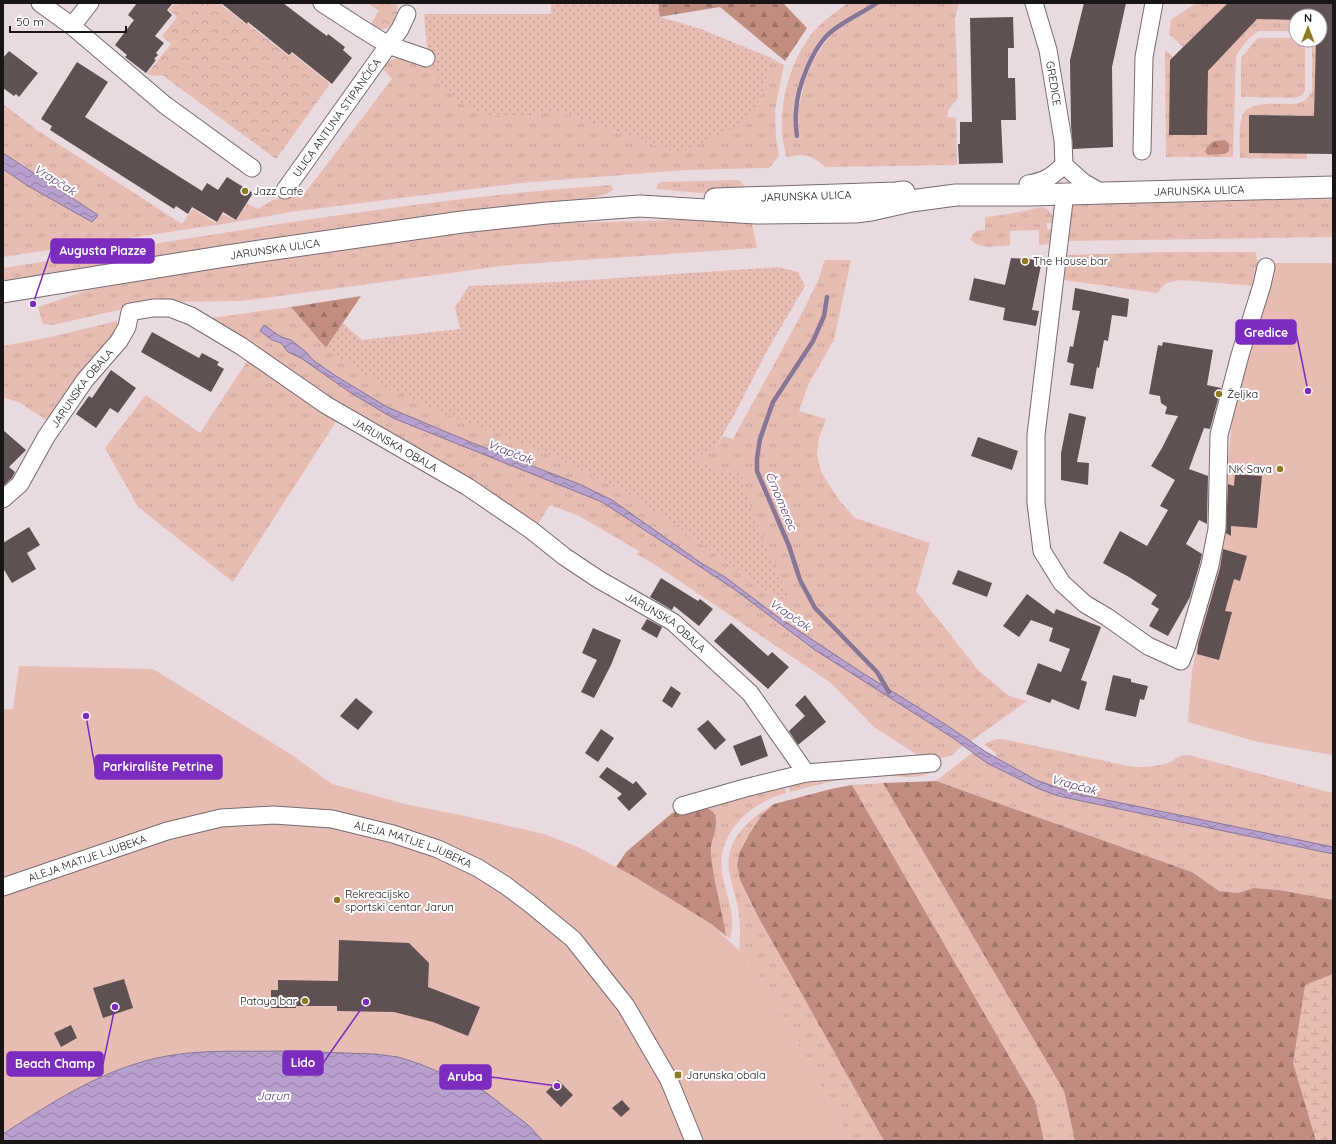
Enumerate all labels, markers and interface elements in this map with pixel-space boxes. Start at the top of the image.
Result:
scale bar [10,8,126,34]
north arrow [1288,8,1328,48]
text: N [1304,11,1312,25]
text: 50 m [16,14,44,29]
street label: ULICA ANTUNA STIPANČIĆA [290,55,384,180]
street label: GREDICE [1043,60,1064,107]
water label: Vrapčak [31,161,80,199]
street label: JARUNSKA ULICA [1153,182,1245,199]
place label: Jazz Cafe [253,184,303,198]
marker: Jazz Cafe [240,186,250,196]
street label: JARUNSKA ULICA [760,187,852,204]
street label: JARUNSKA ULICA [229,236,321,262]
callout: Augusta Piazze [51,239,154,263]
text: Augusta Piazze [60,243,146,258]
place label: The House bar [1033,254,1109,268]
marker: The House bar [1020,256,1030,266]
callout: Gredice [1236,320,1296,344]
text: Gredice [1244,325,1288,340]
street label: JARUNSKA OBALA [47,346,116,431]
place label: Željka [1227,387,1258,401]
marker: Željka [1214,389,1224,399]
street label: JARUNSKA OBALA [350,415,440,475]
water label: Vrapčak [486,436,536,467]
place label: NK Sava [1228,462,1272,476]
marker: NK Sava [1275,464,1285,474]
water label: Črnomerec [762,469,801,534]
street label: JARUNSKA OBALA [623,589,709,656]
water label: Vrapčak [767,595,815,635]
callout: Parkiralište Petrine [95,755,222,779]
text: Parkiralište Petrine [103,759,213,774]
water label: Vrapčak [1050,771,1100,798]
street label: ALEJA MATIJE LJUBEKA [353,818,474,871]
street label: ALEJA MATIJE LJUBEKA [26,832,148,885]
place label: Rekreacijsko sportski centar Jarun [345,887,454,914]
marker: Rekreacijsko sportski centar Jarun [332,895,342,905]
place label: Pataya bar [240,994,298,1008]
marker: Pataya bar [300,996,310,1006]
callout: Lido [283,1051,323,1075]
callout: Beach Champ [7,1052,103,1076]
text: Lido [291,1055,316,1070]
text: Beach Champ [15,1056,95,1071]
callout: Aruba [440,1065,491,1089]
place label: Jarunska obala [686,1068,766,1082]
text: Aruba [448,1069,483,1084]
marker: Jarunska obala [673,1070,683,1080]
water label: Jarun [257,1088,290,1103]

